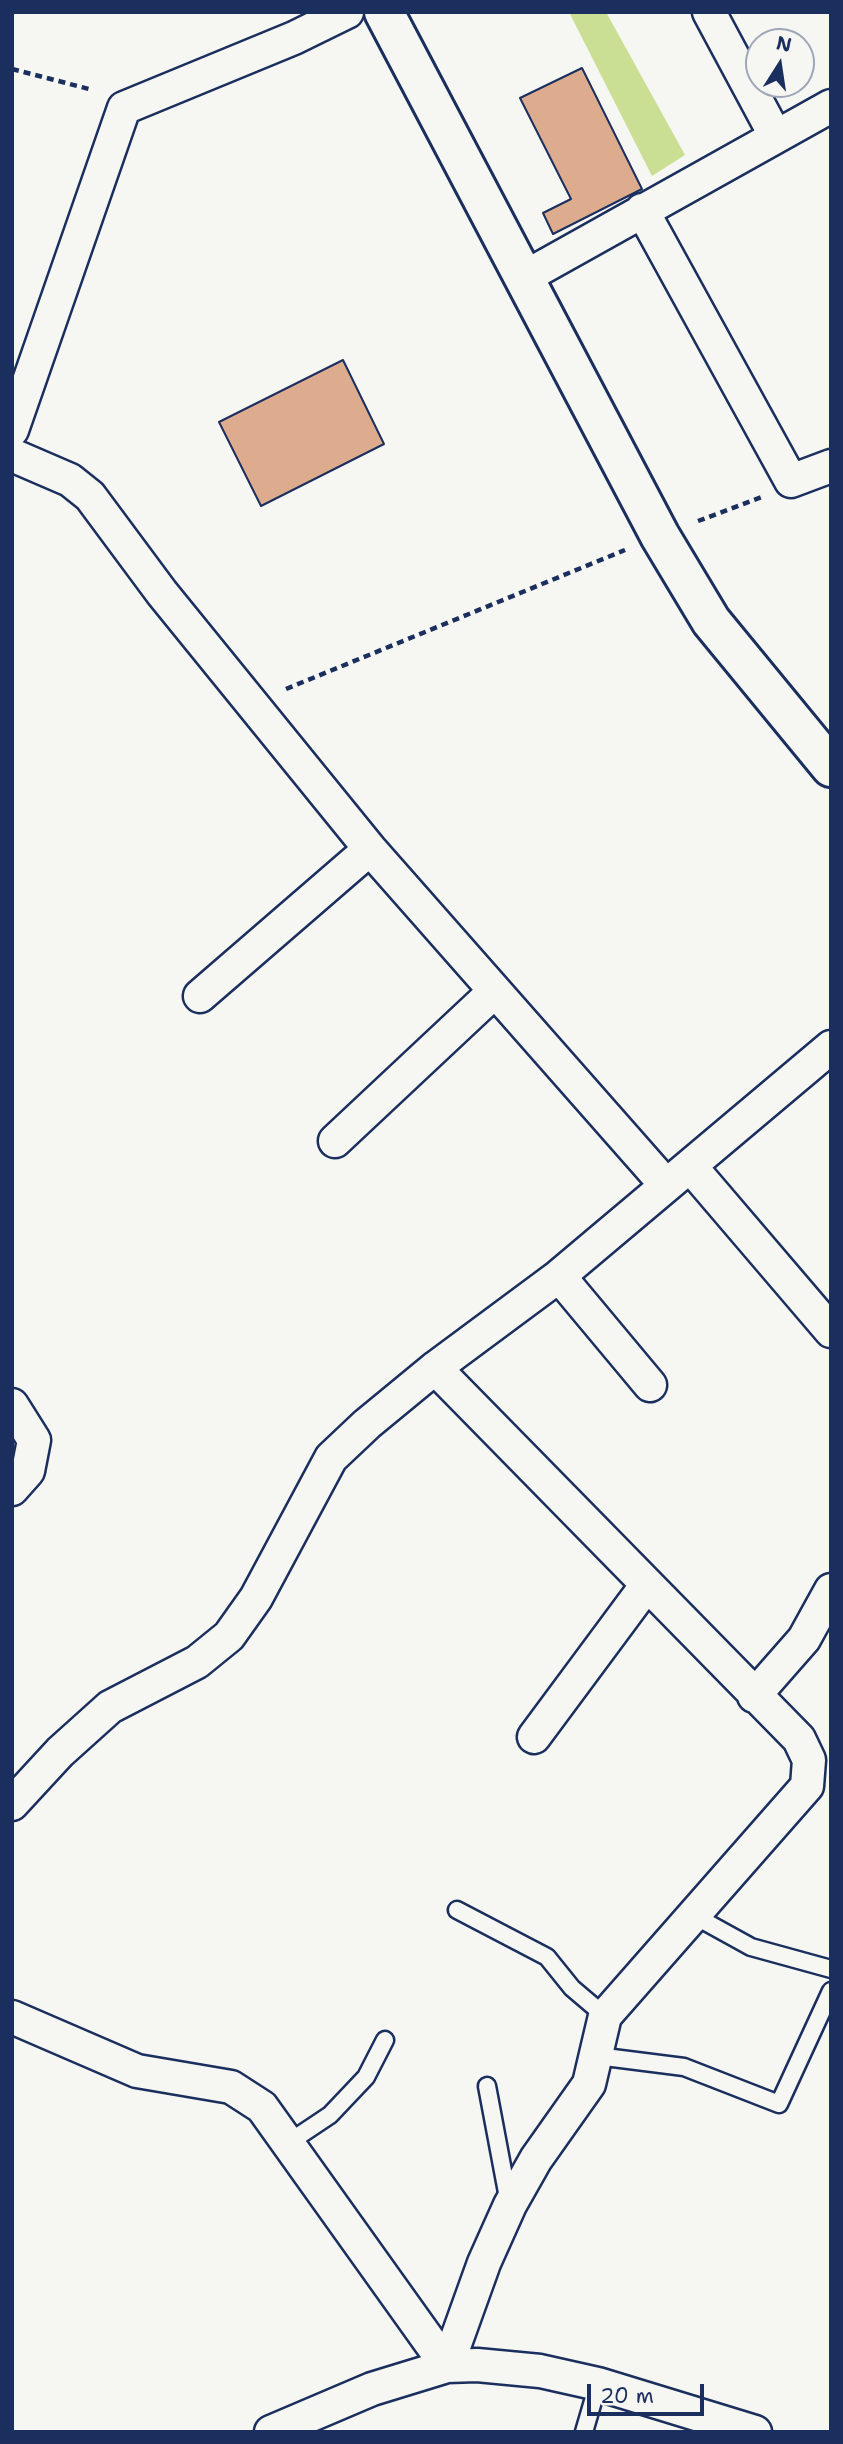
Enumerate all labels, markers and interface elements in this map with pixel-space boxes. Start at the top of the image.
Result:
north arrow [745,28,815,98]
text: N [774,30,794,58]
scale bar [591,2370,708,2414]
text: 20 m [600,2382,654,2410]

